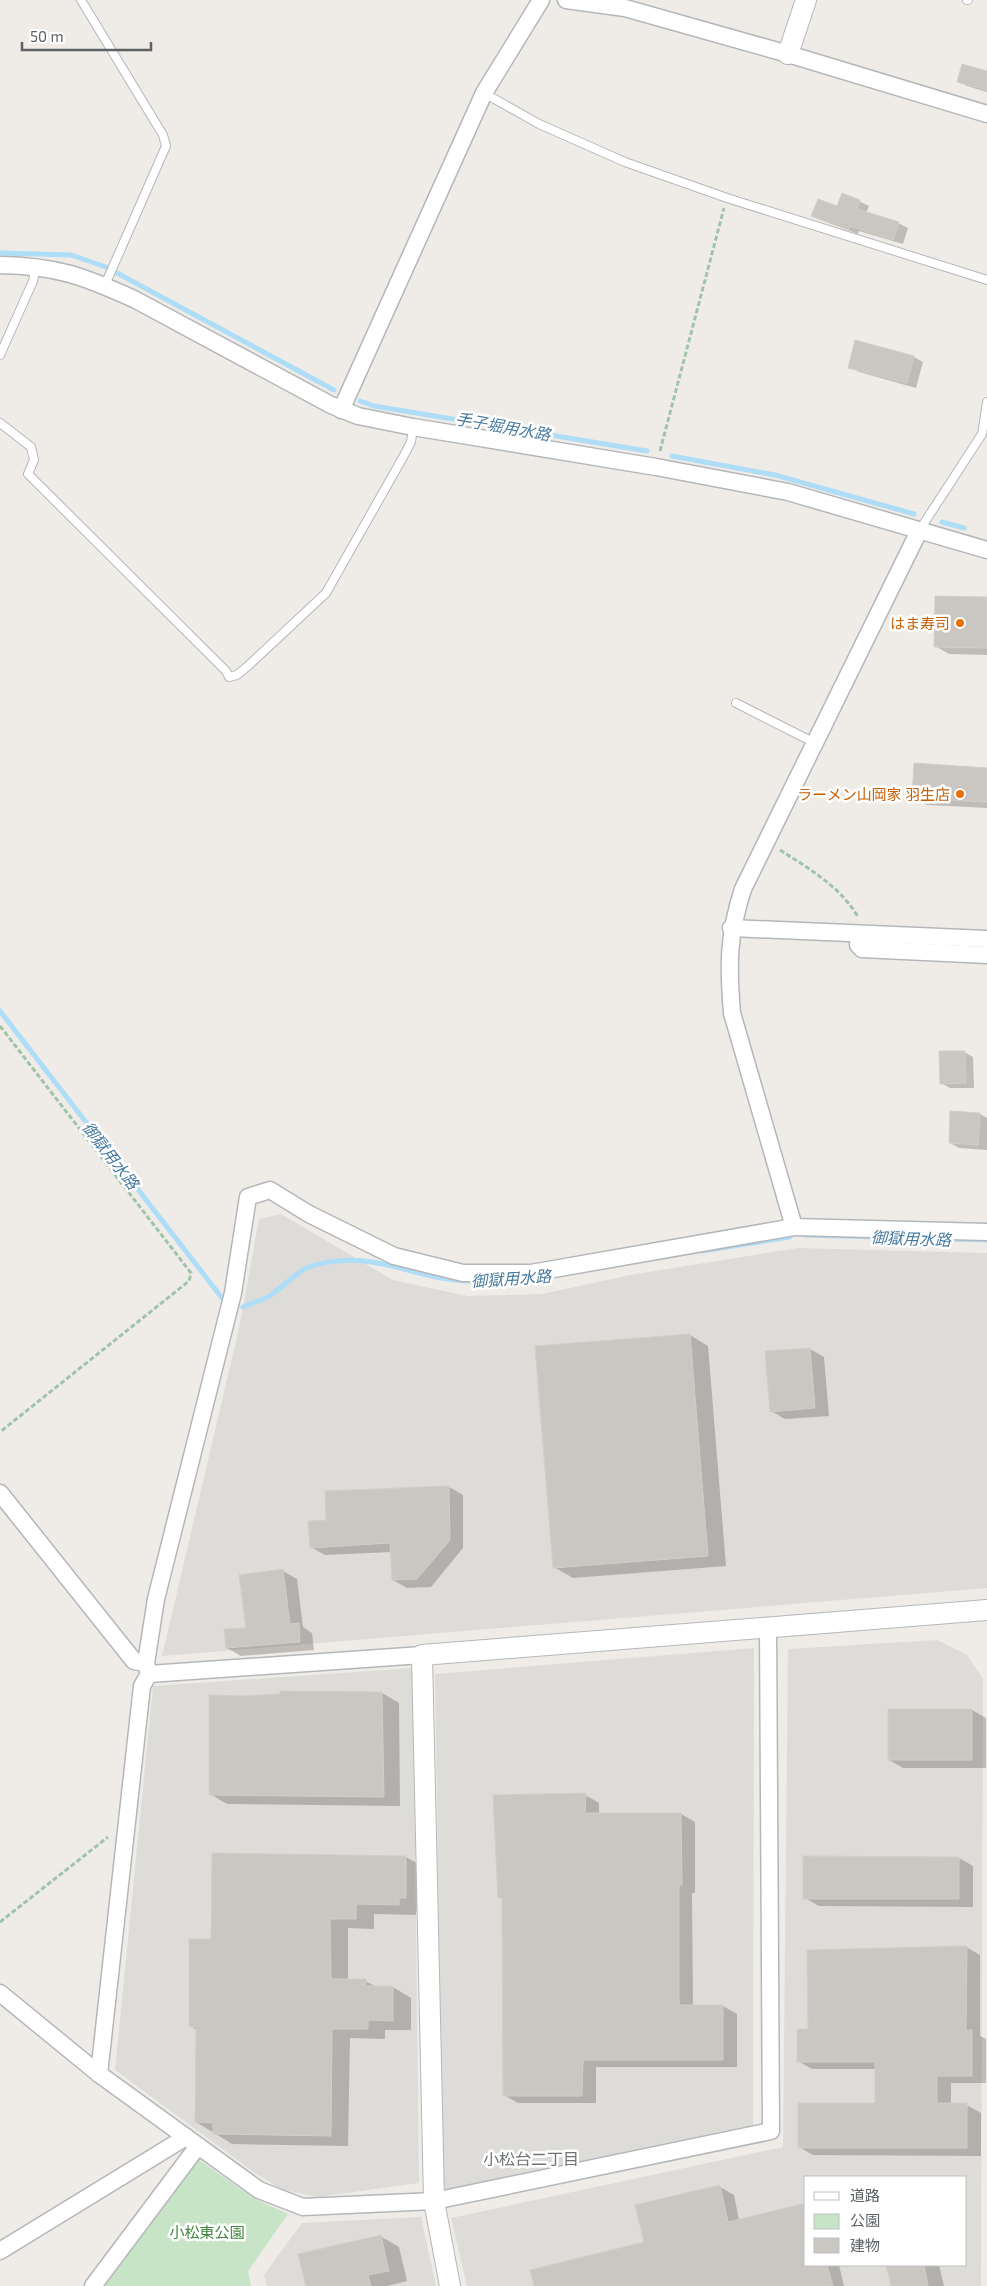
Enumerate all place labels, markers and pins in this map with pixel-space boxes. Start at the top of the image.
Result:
place label: はま寿司 [890,614,950,632]
marker: はま寿司 [954,617,966,629]
place label: ラーメン山岡家 羽生店 [797,785,950,803]
marker: ラーメン山岡家 羽生店 [954,788,966,800]

